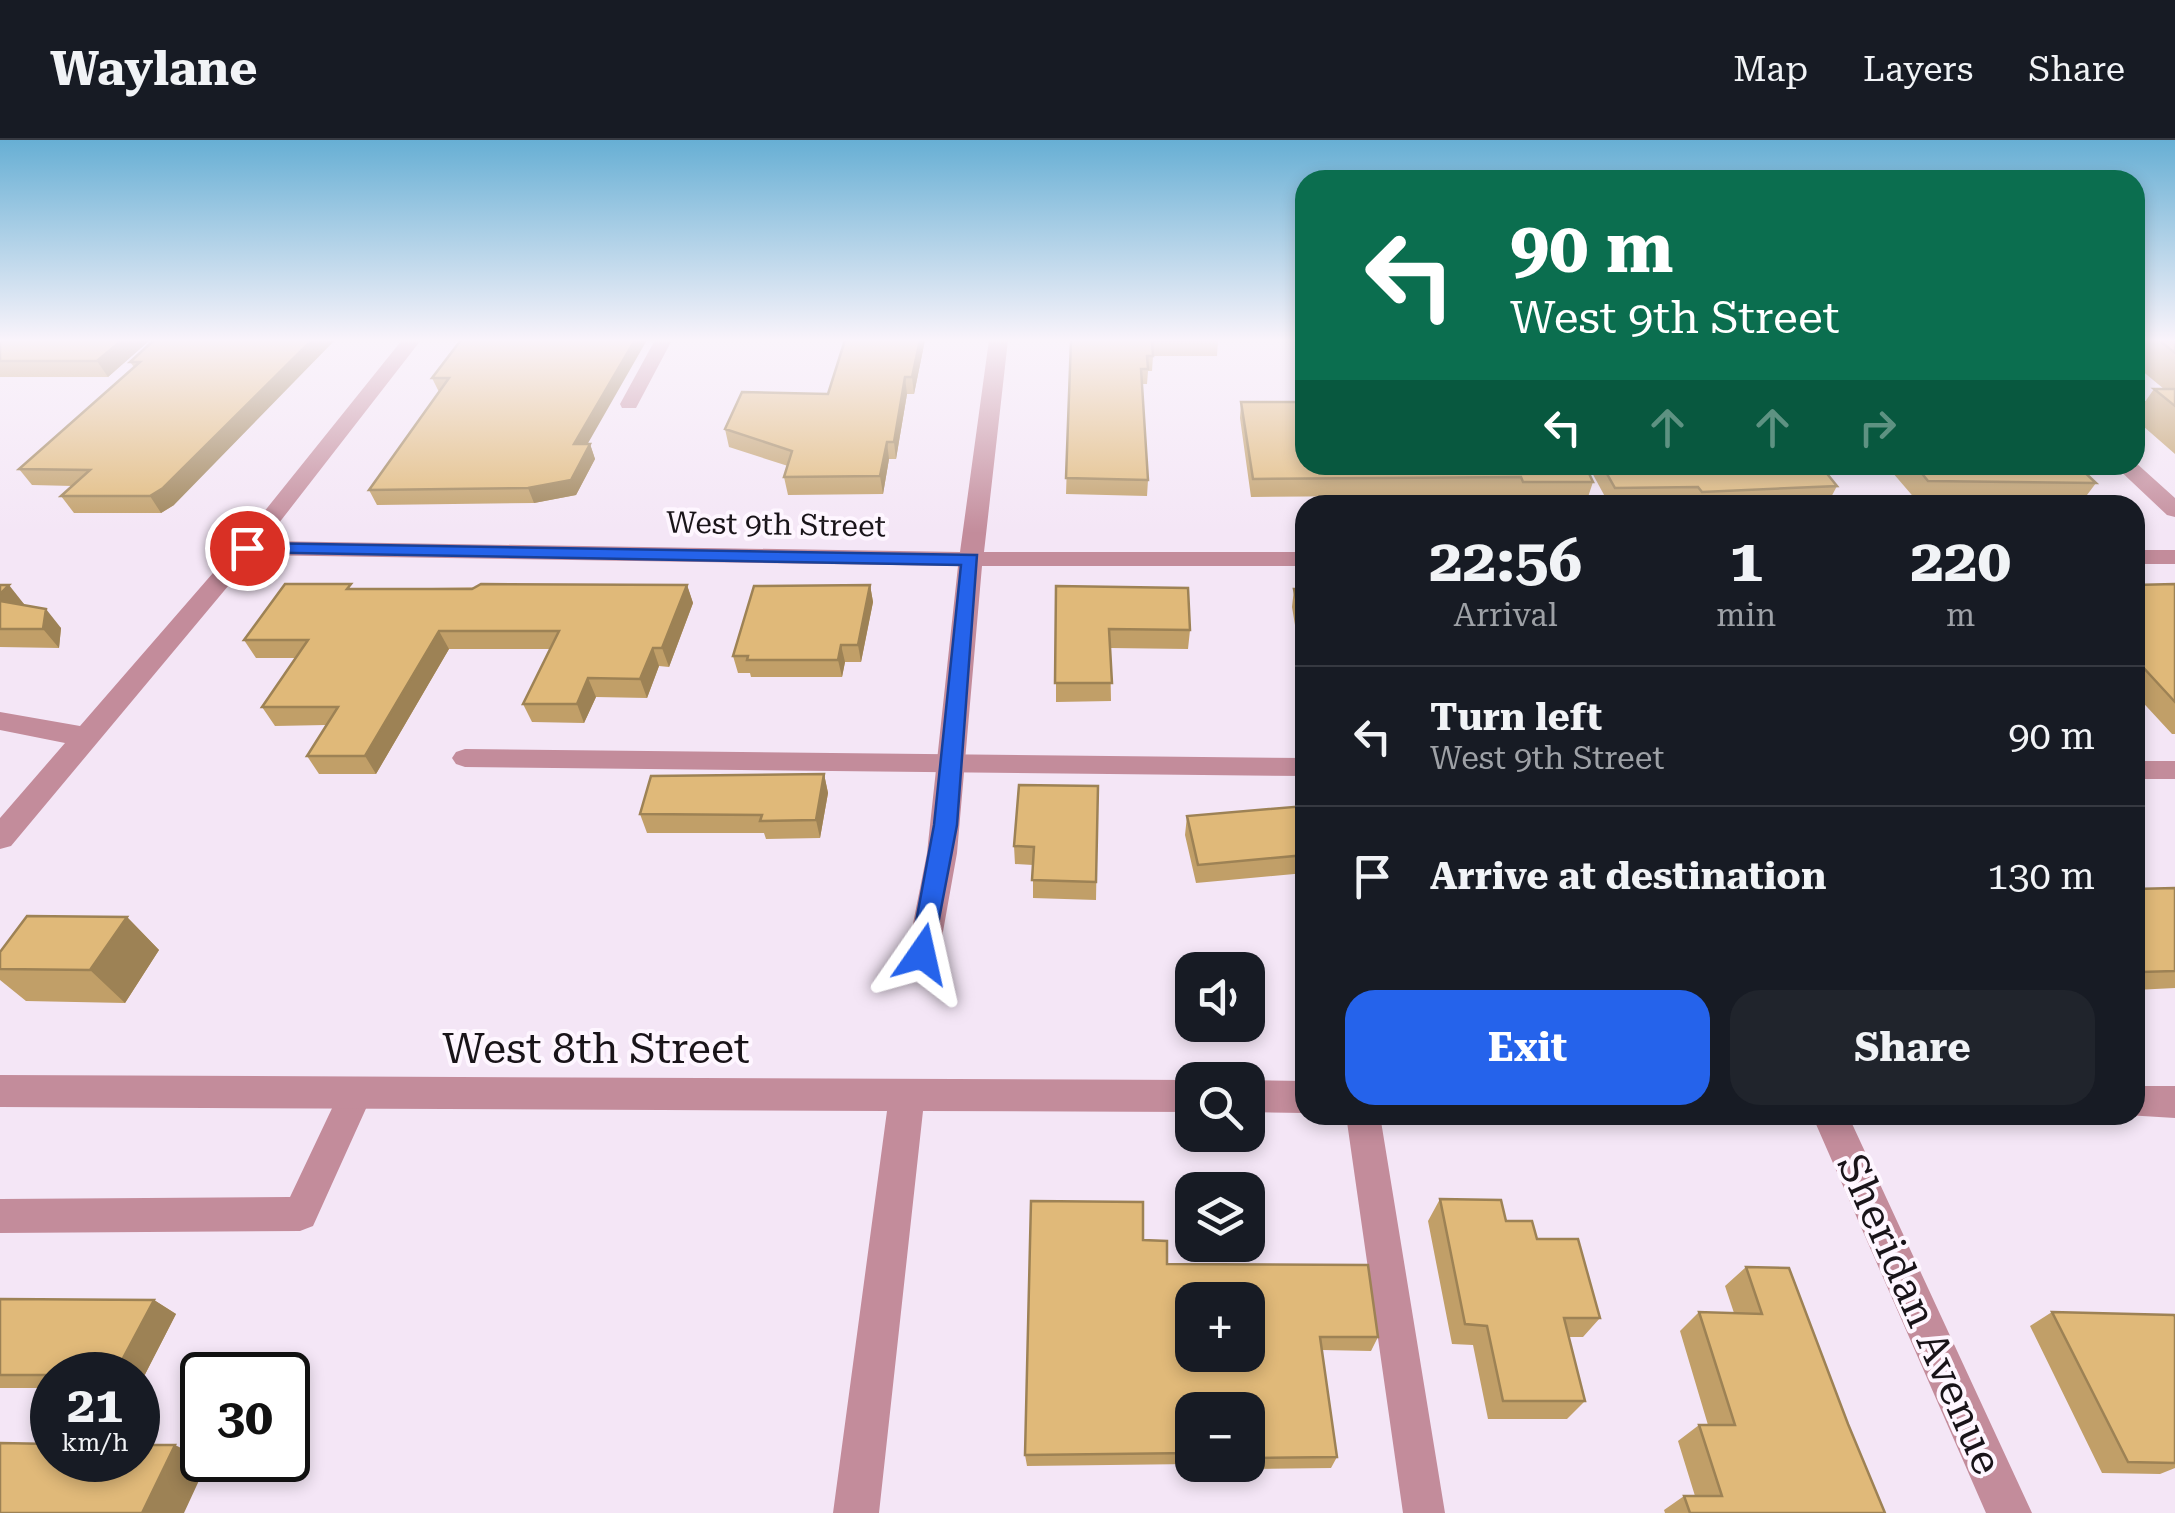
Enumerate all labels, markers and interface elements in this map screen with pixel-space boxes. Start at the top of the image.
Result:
text: Waylane [50,41,257,97]
text: Map [1733,49,1808,90]
text: Layers [1863,49,1973,90]
text: Share [2028,49,2125,90]
text: 90 m [1510,207,1674,289]
icon: left [1345,210,1475,340]
text: West 9th Street [1510,291,1840,344]
icon: left [1535,400,1590,455]
icon: ahead [1640,400,1695,455]
icon: ahead [1745,400,1800,455]
icon: right [1850,400,1905,455]
street label: West 9th Street [666,505,886,543]
pin [205,506,290,591]
icon: arrive [220,521,275,576]
text: 22:56 [1429,525,1582,596]
text: 1 [1729,525,1763,596]
text: 220 [1910,525,2011,596]
text: Arrival [1454,596,1558,634]
text: min [1716,596,1776,634]
text: m [1946,596,1975,634]
text: Turn left [1430,695,1602,739]
icon: left [1345,709,1400,764]
text: 90 m [2008,714,2095,758]
text: West 9th Street [1430,739,1664,777]
icon: arrive [1345,849,1400,904]
text: Arrive at destination [1430,854,1826,898]
text: 130 m [1987,854,2095,898]
position arrow [870,902,974,1006]
map controls [1175,952,1265,1482]
button: sound [1175,952,1265,1042]
button: Exit [1345,990,1710,1105]
button: Share [1730,990,2095,1105]
street label: West 8th Street [442,1024,750,1073]
button: search [1175,1062,1265,1152]
street label: Sheridan Avenue [1827,1146,2013,1482]
button: layers [1175,1172,1265,1262]
button: + [1175,1282,1265,1372]
speed limit sign: 30 [180,1352,310,1482]
text: 21 [67,1376,123,1434]
button: − [1175,1392,1265,1482]
text: km/h [62,1428,128,1457]

